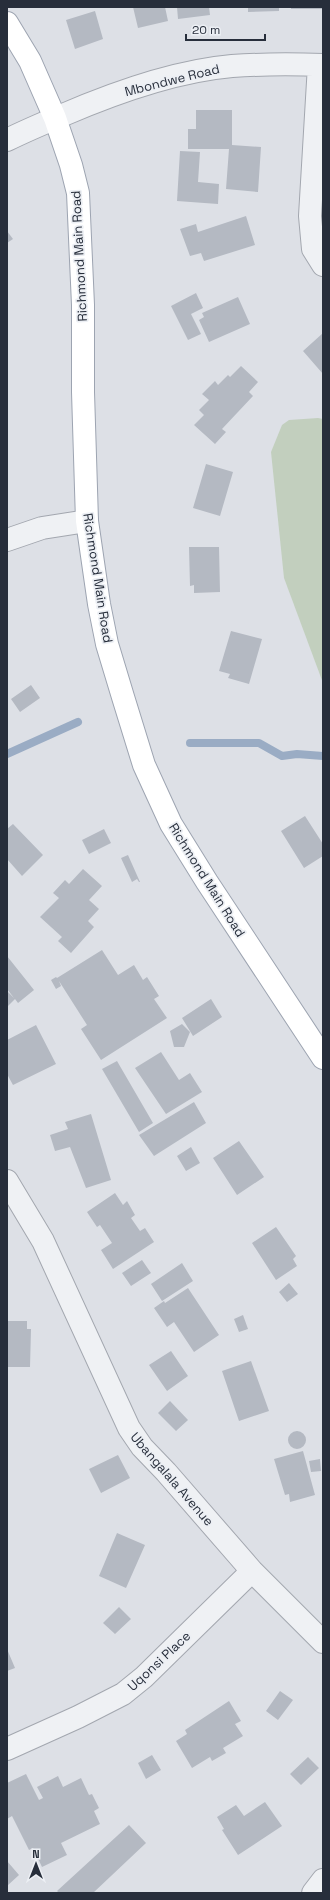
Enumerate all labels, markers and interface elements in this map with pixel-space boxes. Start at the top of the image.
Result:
scale bar [186,16,265,42]
text: 20 m [192,22,220,38]
street label: Mbondwe Road [123,60,221,100]
street label: Richmond Main Road [67,190,91,322]
street label: Richmond Main Road [79,512,117,644]
street label: Richmond Main Road [165,820,249,940]
street label: Ubangalala Avenue [127,1429,217,1529]
street label: Uqonsi Place [124,1627,194,1695]
north arrow [16,1844,56,1884]
text: N [32,1847,40,1861]

